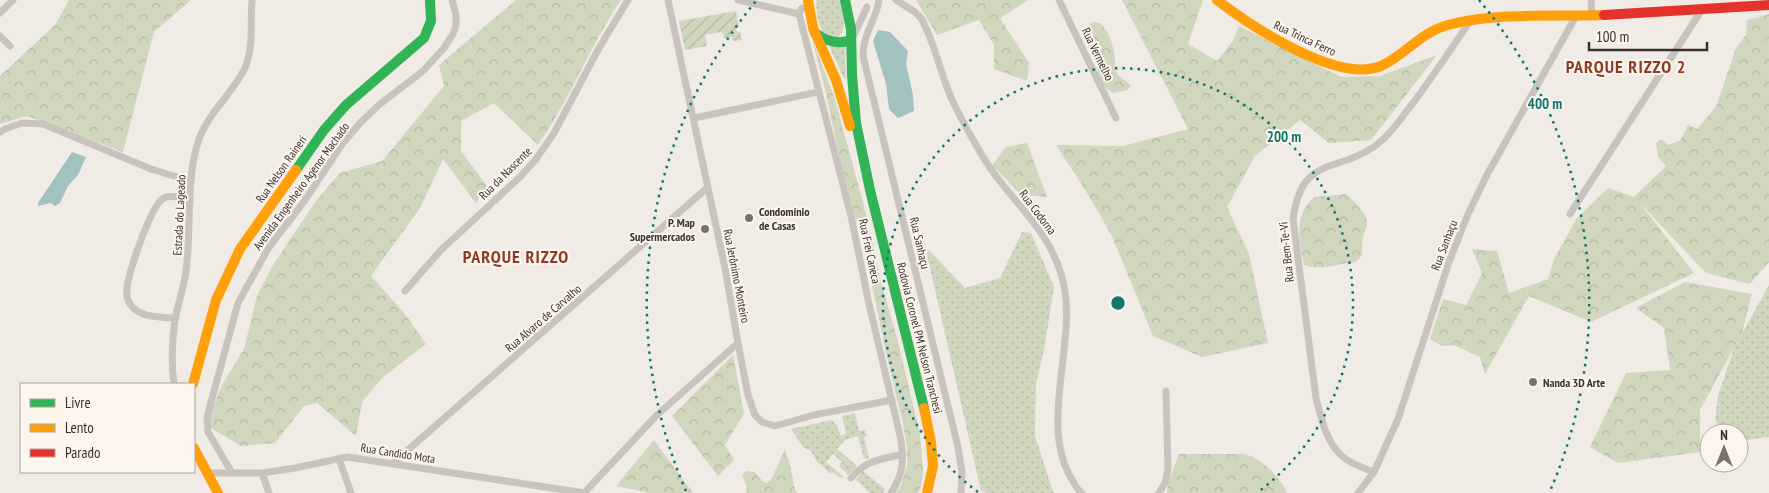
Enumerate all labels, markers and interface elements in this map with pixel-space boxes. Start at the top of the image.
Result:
street label: Rua Trinca Ferro [1272,17,1338,59]
scale bar [1589,20,1706,52]
street label: Rua Vermelho [1079,25,1117,83]
text: 100 m [1596,27,1629,46]
district label: PARQUE RIZZO 2 [1566,55,1686,78]
text: 400 m [1528,94,1562,113]
street label: Avenida Engenheiro Agenor Machado [250,119,352,253]
text: 200 m [1267,127,1301,146]
street label: Rua Nelson Raineri [252,132,310,206]
street label: Rua da Nascente [475,143,535,203]
street label: Estrada do Lageado [169,174,189,256]
street label: Rua Codorna [1016,187,1060,238]
place label: Condomínio de Casas [759,204,810,233]
marker: Condomínio de Casas [743,212,755,224]
place label: P. Map Supermercados [630,215,696,244]
street label: Rua Sanhaçu [907,215,933,271]
street label: Rua Frei Caneca [856,217,884,285]
street label: Rua Sanhaçu [1427,218,1461,272]
street label: Rua Bem-Te-Vi [1275,221,1297,283]
marker: P. Map Supermercados [699,223,711,235]
street label: Rua Jerônimo Monteiro [721,228,753,324]
district label: PARQUE RIZZO [463,245,569,268]
street label: Rodovia Coronel PM Nelson Tranchesi [894,261,946,415]
street label: Rua Alvaro de Carvalho [502,281,584,355]
centre of rings [1109,294,1127,312]
place label: Nanda 3D Arte [1543,375,1605,390]
marker: Nanda 3D Arte [1527,376,1539,388]
legend [20,383,195,473]
text: Livre [65,393,91,412]
text: Lento [65,418,94,437]
north arrow [1699,423,1749,473]
text: N [1720,426,1728,444]
street label: Rua Candido Mota [360,440,437,466]
text: Parado [65,443,100,462]

